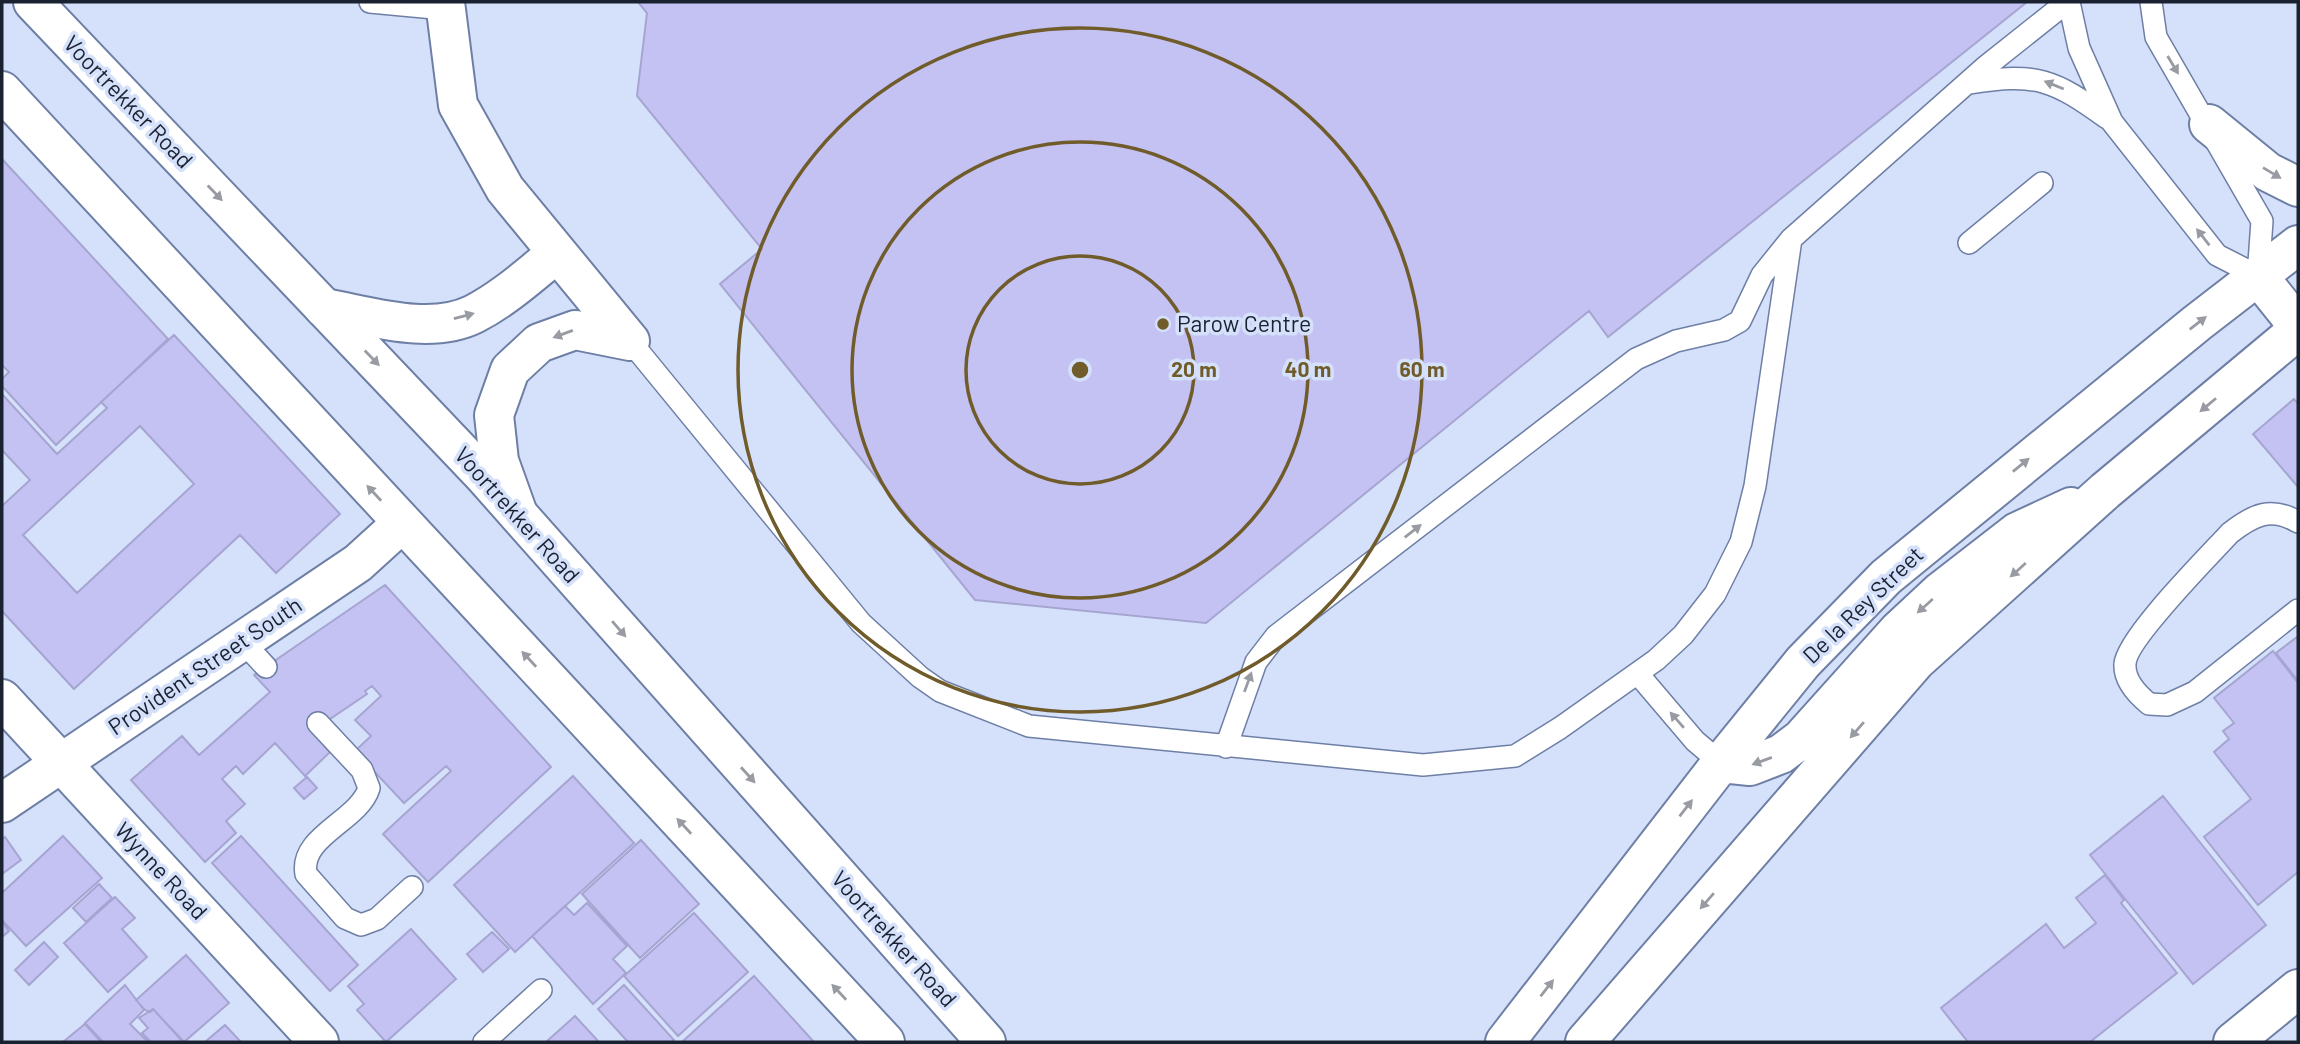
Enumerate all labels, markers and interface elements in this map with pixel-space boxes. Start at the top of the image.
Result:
street label: Voortrekker Road [58,29,199,174]
one-way arrow [2166,55,2179,74]
one-way arrow [2044,80,2065,91]
one-way arrow [2262,166,2281,179]
one-way arrow [206,184,222,201]
one-way arrow [2196,229,2211,246]
place label: Parow Centre [1177,309,1311,337]
one-way arrow [453,310,475,321]
one-way arrow [2188,315,2206,330]
marker: Parow Centre [1155,316,1171,332]
one-way arrow [553,329,574,340]
one-way arrow [363,349,379,366]
text: 20 m [1171,356,1217,381]
text: 40 m [1285,356,1331,381]
text: 60 m [1400,356,1444,381]
centre of rings [1068,358,1092,382]
one-way arrow [2199,397,2217,413]
street label: Voortrekker Road [449,440,586,588]
one-way arrow [2011,458,2029,473]
one-way arrow [366,484,382,501]
one-way arrow [1404,524,1422,538]
street label: De la Rey Street [1796,540,1928,669]
one-way arrow [2010,561,2027,577]
street label: Provident Street South [102,590,307,740]
one-way arrow [1916,598,1934,614]
one-way arrow [611,620,627,638]
one-way arrow [521,651,537,668]
one-way arrow [1243,672,1254,693]
one-way arrow [1670,712,1685,729]
one-way arrow [1850,721,1865,738]
one-way arrow [1751,756,1772,767]
one-way arrow [740,766,756,783]
one-way arrow [1678,799,1692,817]
street label: Wynne Road [110,816,214,925]
one-way arrow [676,818,692,835]
street label: Voortrekker Road [826,864,963,1012]
one-way arrow [1699,892,1715,910]
one-way arrow [1540,979,1554,997]
one-way arrow [831,984,847,1001]

